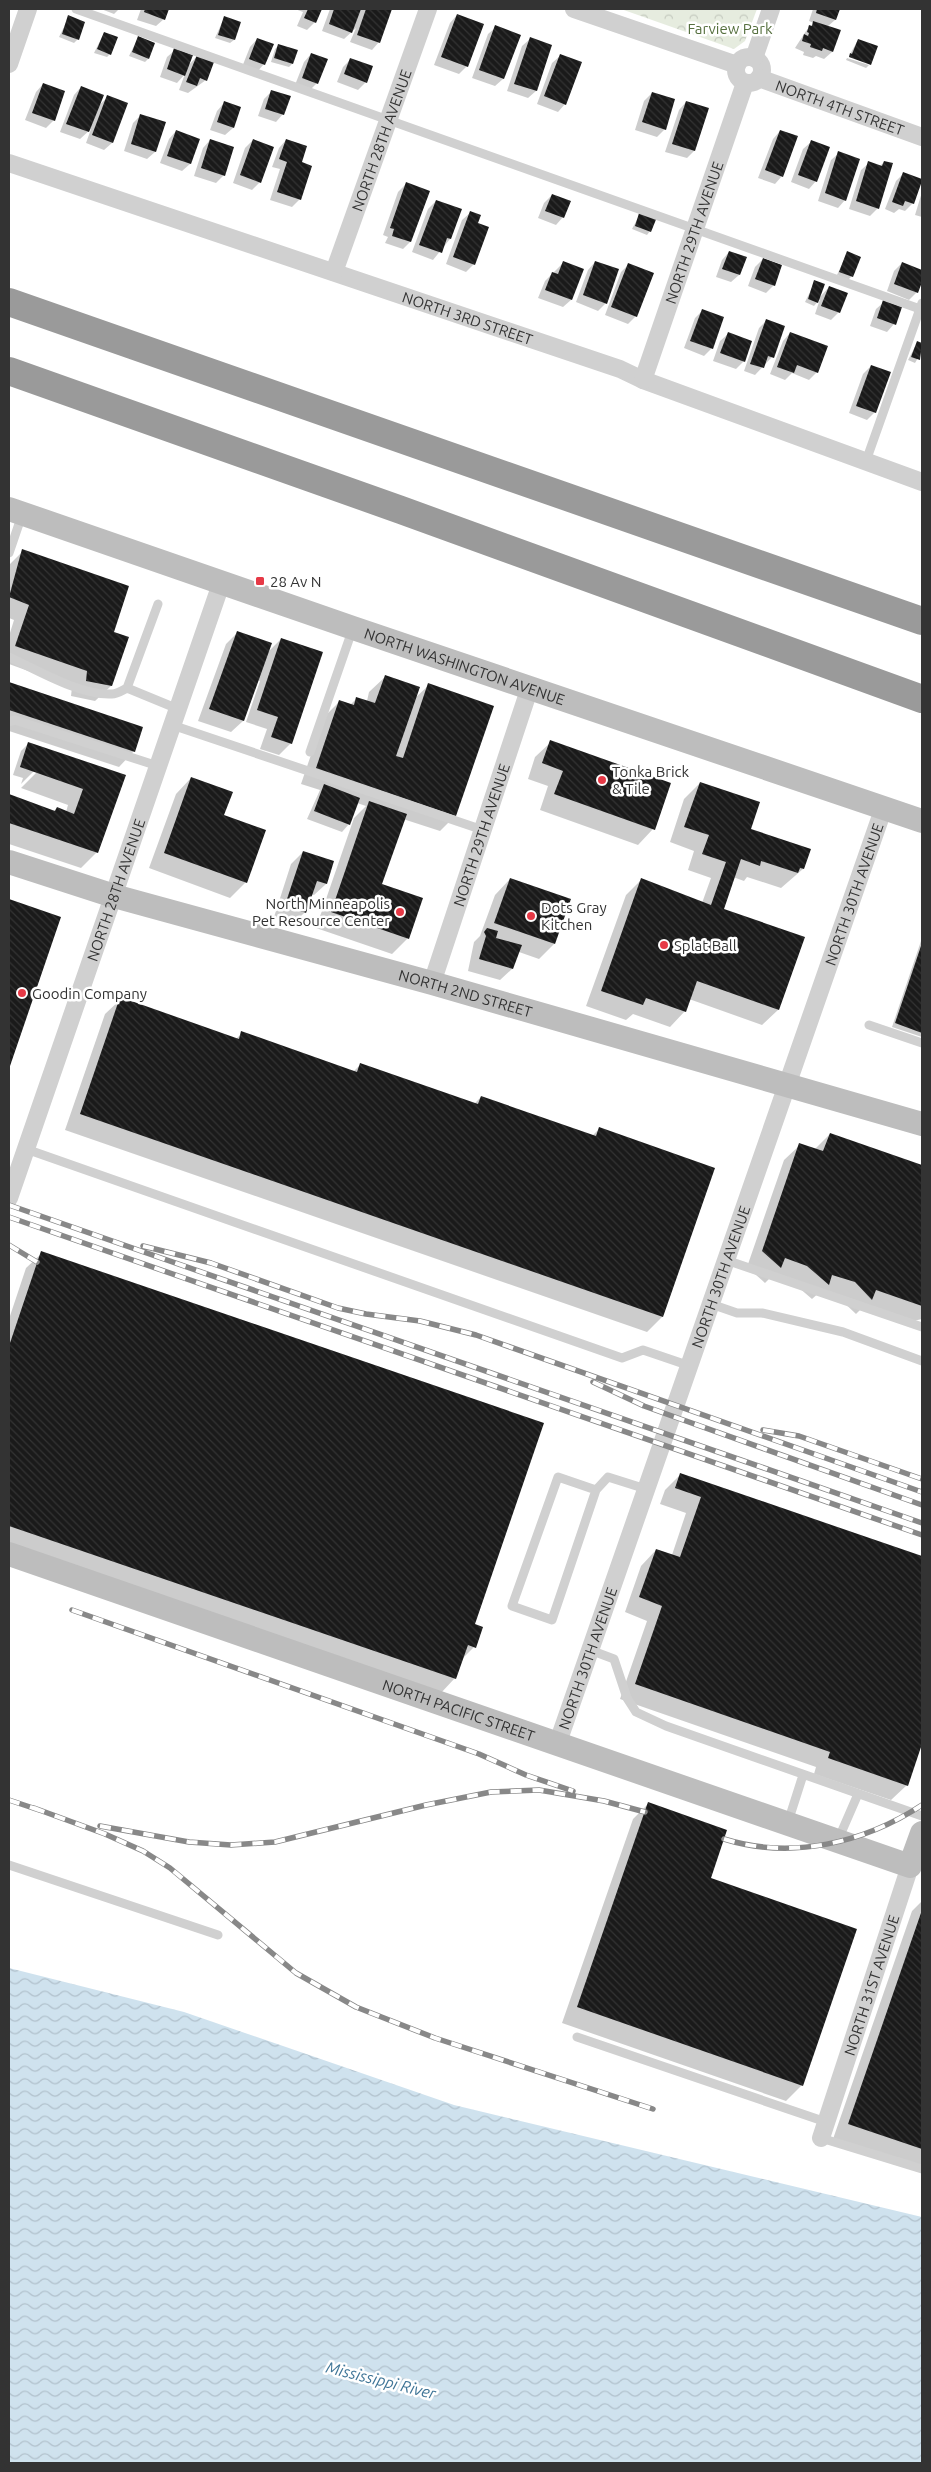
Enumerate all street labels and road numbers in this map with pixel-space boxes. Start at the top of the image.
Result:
street label: NORTH 28TH AVENUE [348,67,414,213]
street label: NORTH 4TH STREET [773,76,907,139]
street label: NORTH 29TH AVENUE [661,159,726,306]
street label: NORTH 3RD STREET [400,288,536,348]
street label: NORTH WASHINGTON AVENUE [362,624,567,708]
street label: NORTH 29TH AVENUE [449,761,513,909]
street label: NORTH 28TH AVENUE [83,816,148,963]
street label: NORTH 30TH AVENUE [821,821,886,968]
street label: NORTH 2ND STREET [397,966,535,1020]
street label: NORTH 30TH AVENUE [688,1203,753,1350]
street label: NORTH 30TH AVENUE [555,1585,620,1732]
street label: NORTH PACIFIC STREET [380,1676,538,1744]
street label: NORTH 31ST AVENUE [840,1913,902,2057]

